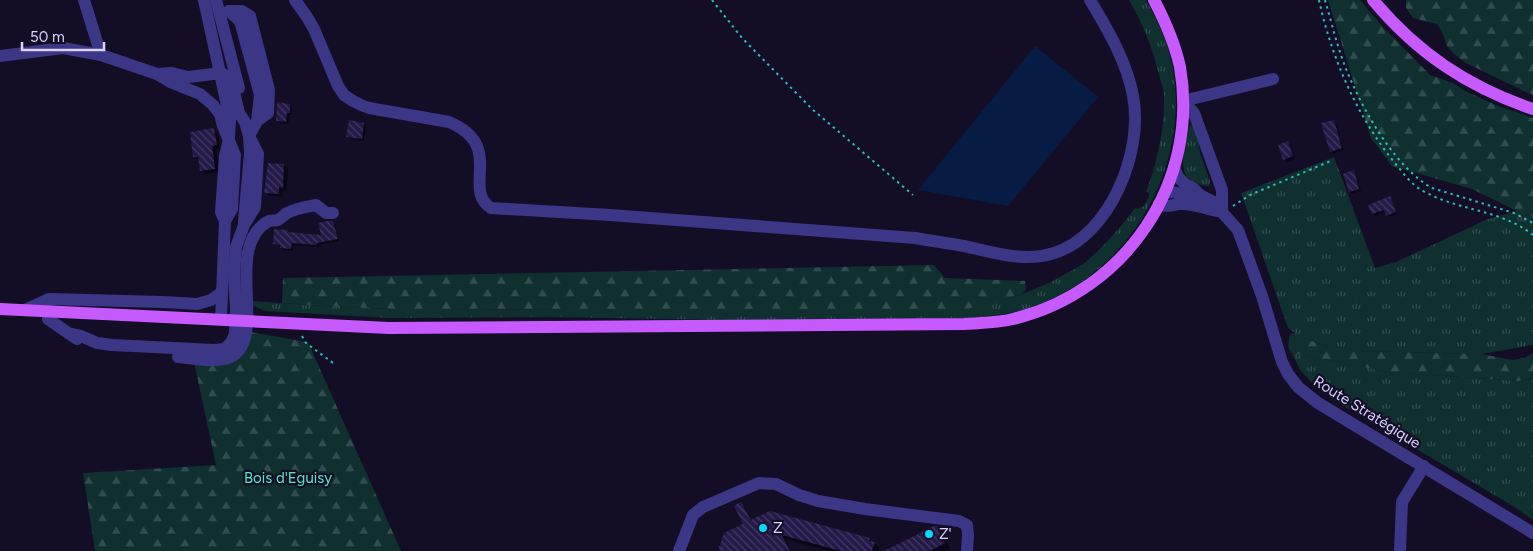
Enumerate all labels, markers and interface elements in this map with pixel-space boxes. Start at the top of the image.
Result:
scale bar [22,20,105,52]
text: 50 m [30,28,65,46]
street label: Route Stratégique [1310,372,1424,452]
park label: Bois d'Eguisy [244,469,332,487]
place label: Z [773,519,783,537]
marker: Z [757,522,769,534]
place label: Z' [939,525,952,543]
marker: Z' [923,528,935,540]

